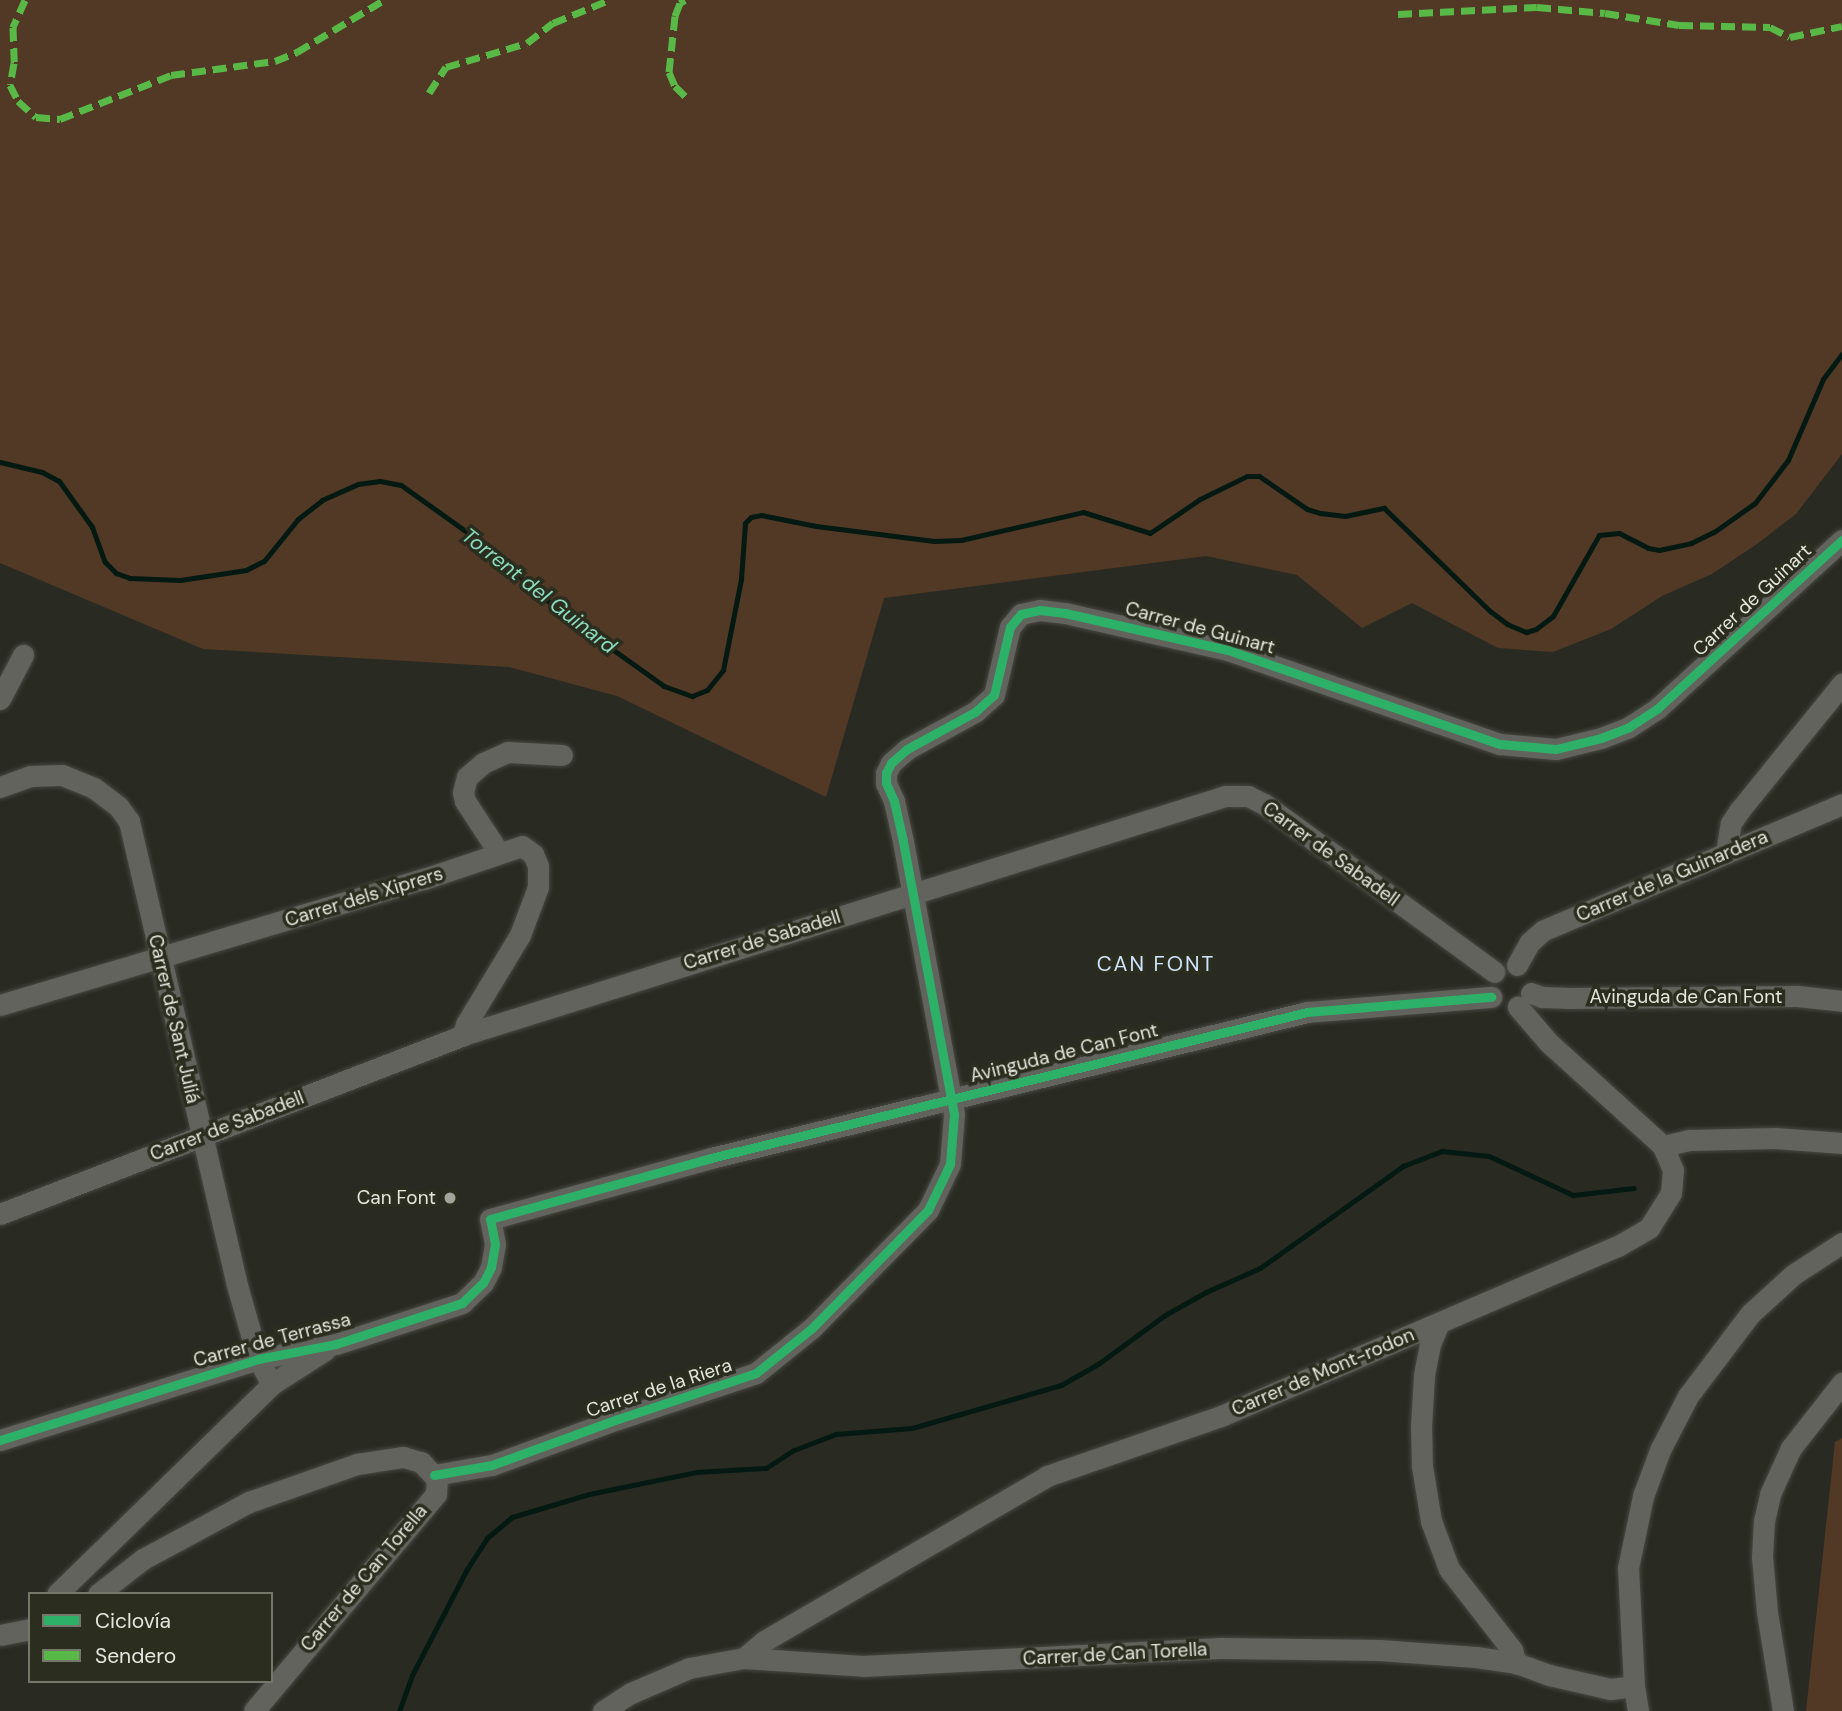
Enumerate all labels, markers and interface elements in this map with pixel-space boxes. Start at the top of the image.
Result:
water label: Torrent del Guinard [457,523,621,659]
street label: Carrer de Guinart [1688,539,1816,661]
street label: Carrer de Guinart [1123,597,1277,659]
street label: Carrer de Sabadell [1258,797,1404,911]
street label: Carrer de la Guinardera [1573,825,1771,927]
street label: Carrer dels Xiprers [282,862,446,932]
street label: Carrer de Sabadell [681,905,843,975]
street label: Carrer de Sant Juliá [143,932,205,1106]
district label: CAN FONT [1098,951,1214,977]
street label: Avinguda de Can Font [1590,986,1782,1008]
street label: Avinguda de Can Font [968,1019,1160,1087]
street label: Carrer de Sabadell [147,1086,307,1166]
place label: Can Font [357,1187,436,1209]
marker: Can Font [442,1190,458,1206]
street label: Carrer de Terrassa [191,1308,353,1372]
street label: Carrer de Mont-rodon [1228,1323,1418,1421]
street label: Carrer de la Riera [583,1354,735,1422]
street label: Carrer de Can Torella [296,1500,432,1656]
legend [28,1592,273,1683]
text: Ciclovía [95,1607,171,1635]
street label: Carrer de Can Torella [1022,1638,1208,1670]
text: Sendero [95,1642,176,1670]

